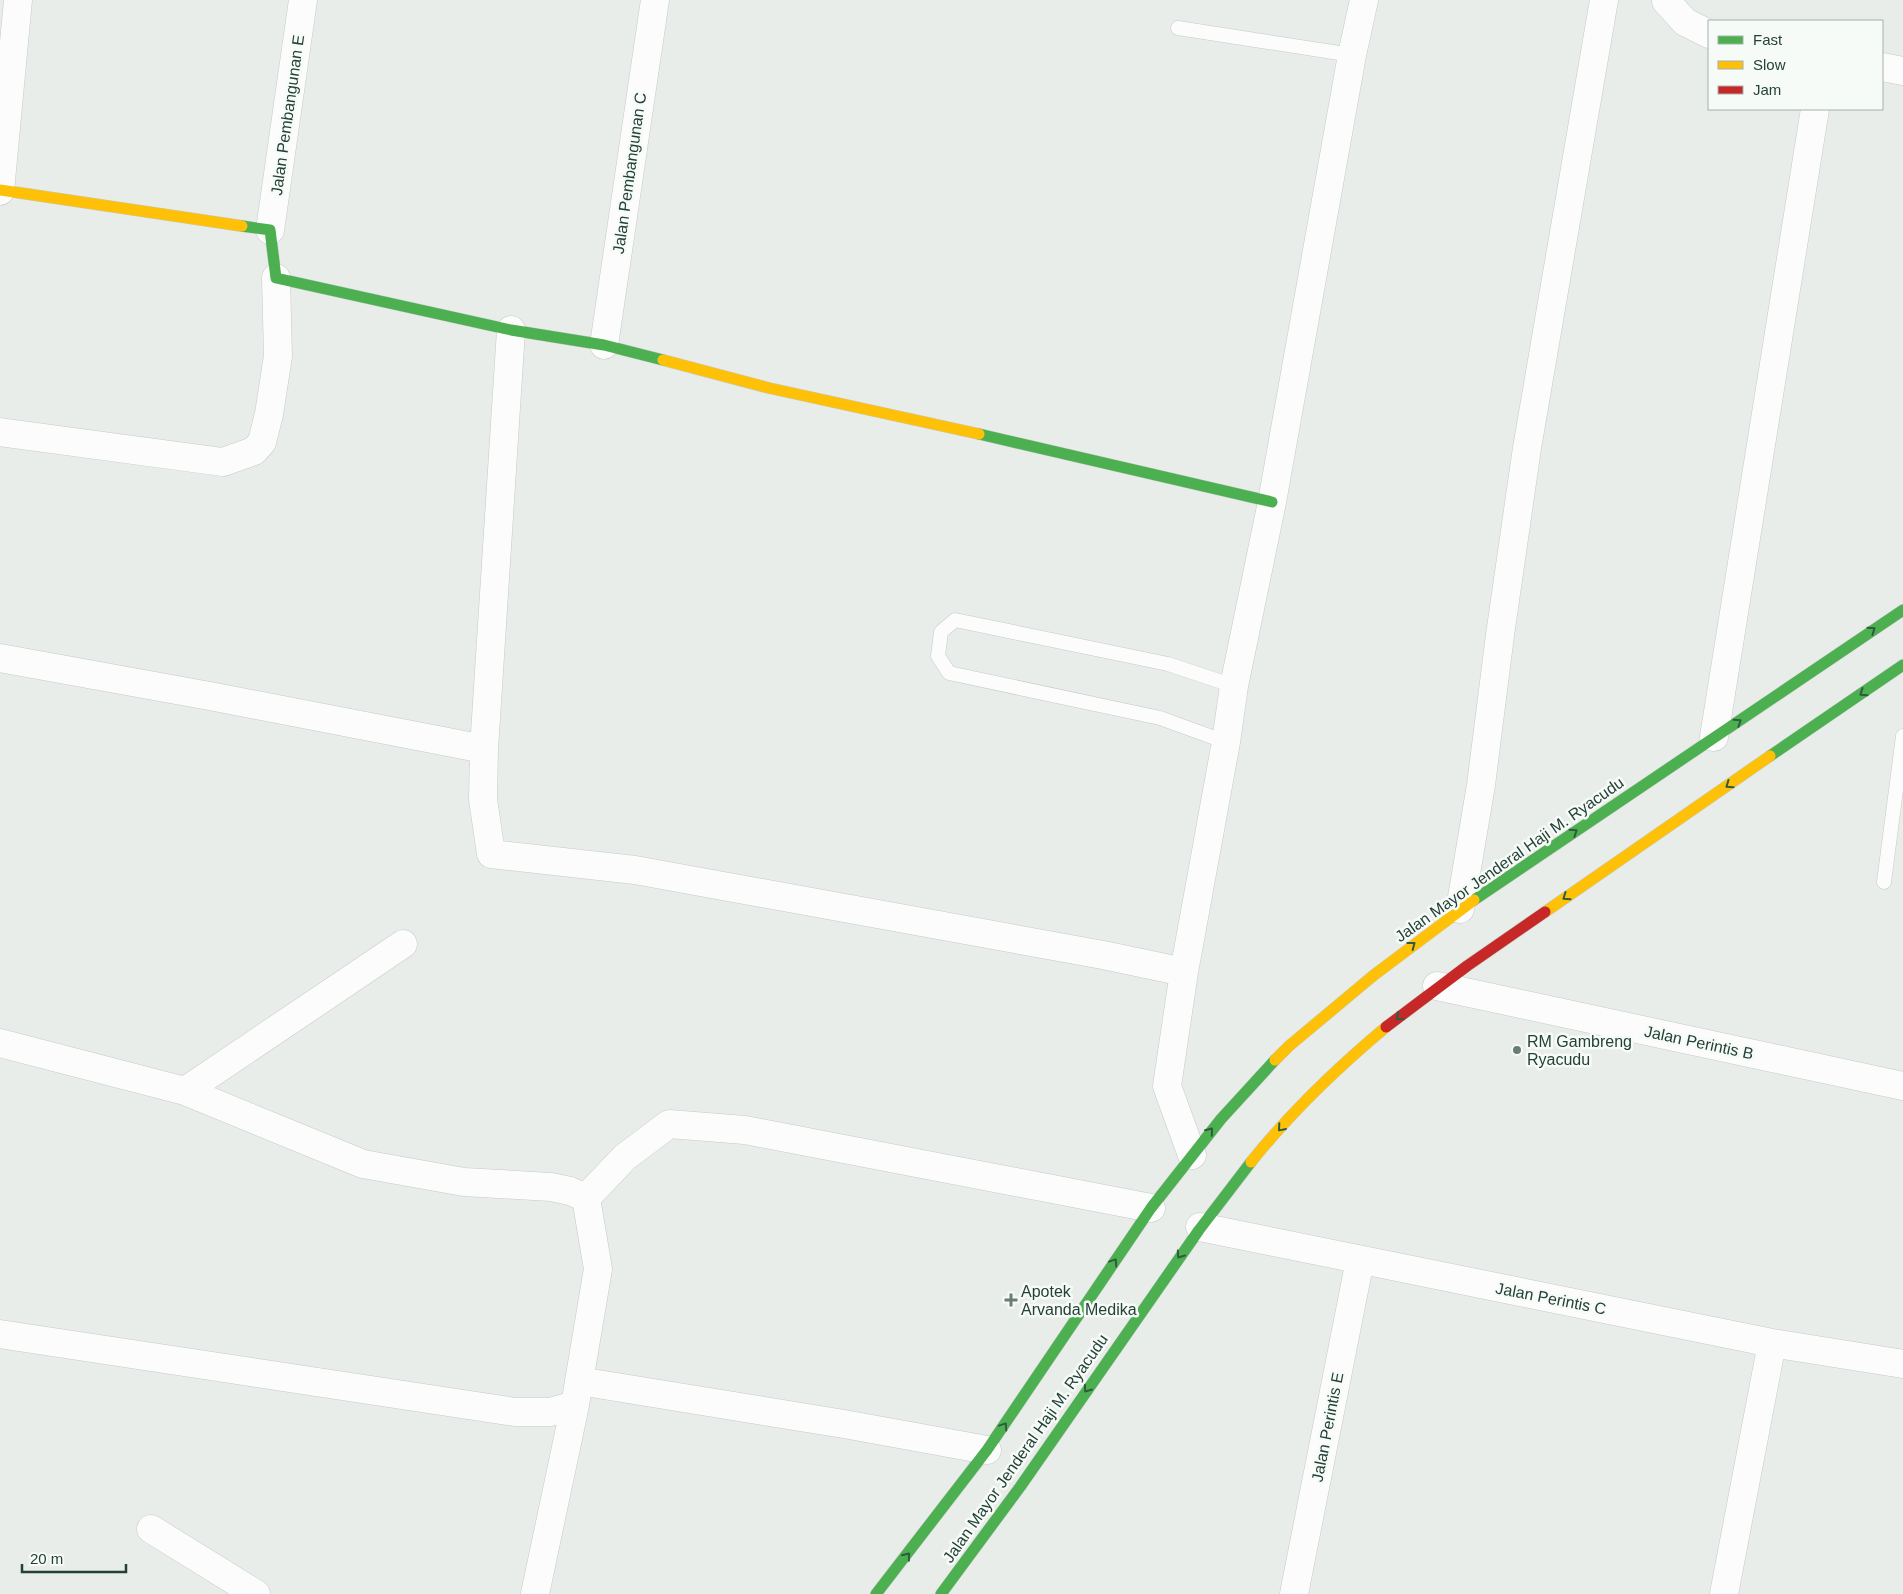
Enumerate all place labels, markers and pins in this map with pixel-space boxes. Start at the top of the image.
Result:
place label: RM Gambreng Ryacudu [1527,1033,1632,1068]
marker: RM Gambreng Ryacudu [1511,1044,1523,1056]
place label: Apotek Arvanda Medika [1021,1283,1137,1318]
marker: Apotek Arvanda Medika [1005,1294,1017,1306]

